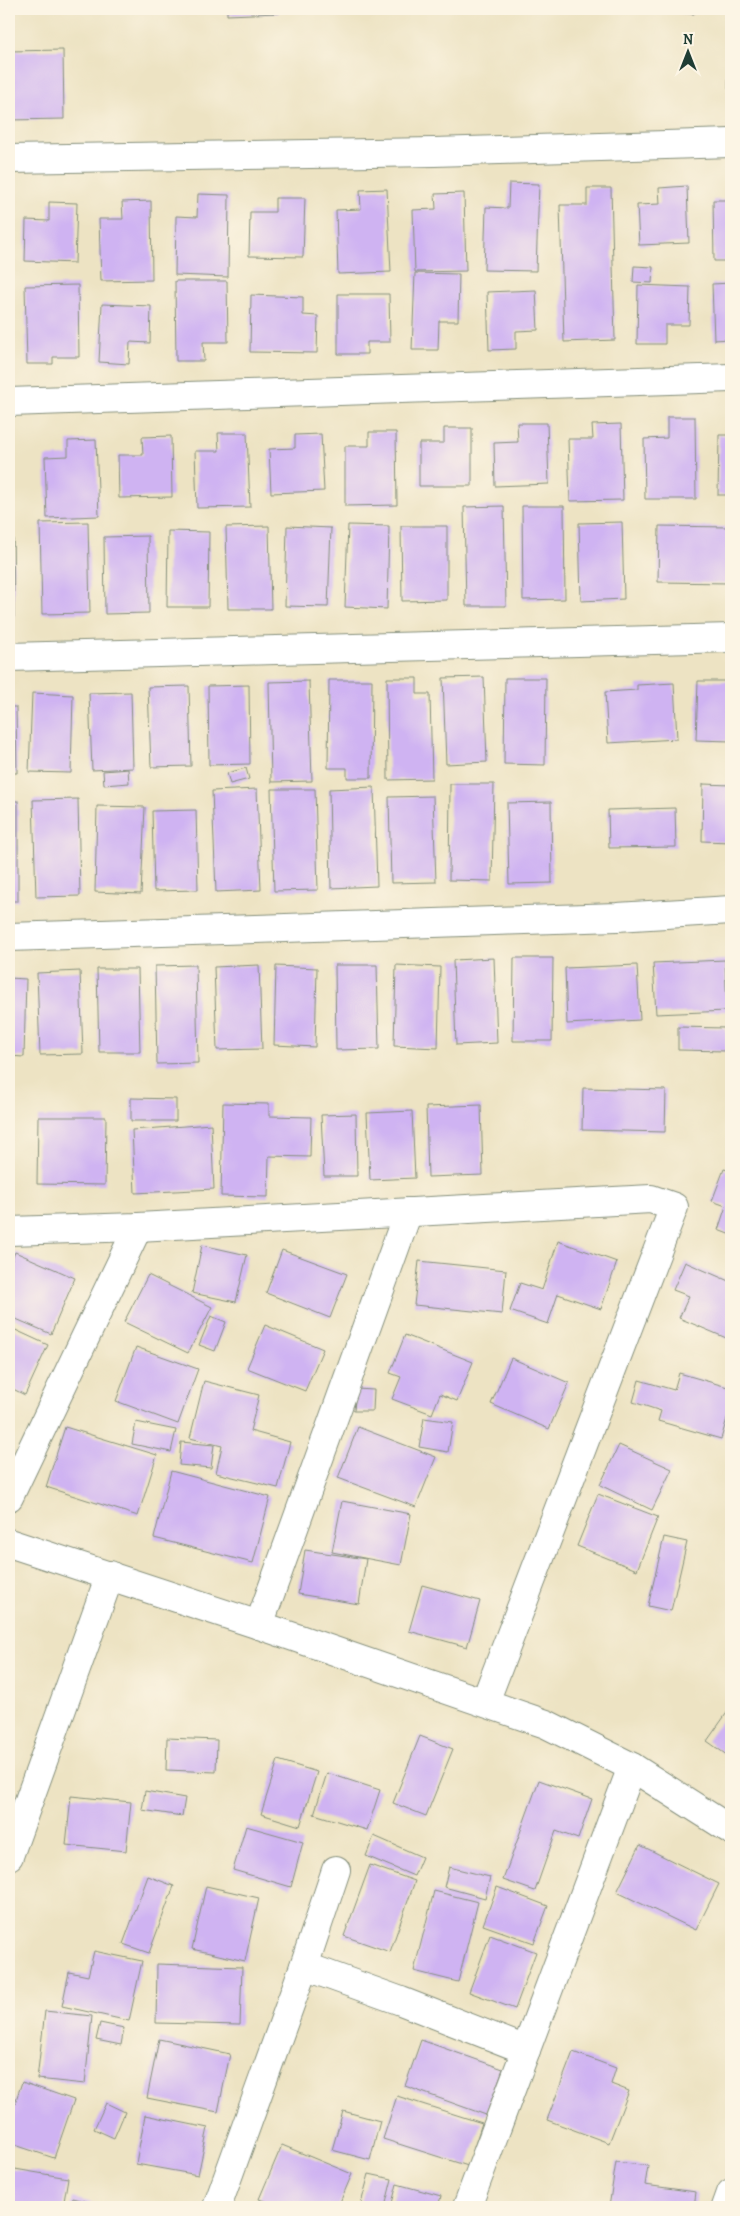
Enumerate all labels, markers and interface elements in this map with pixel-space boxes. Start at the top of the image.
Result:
north arrow [662,28,712,78]
text: N [683,30,693,49]

